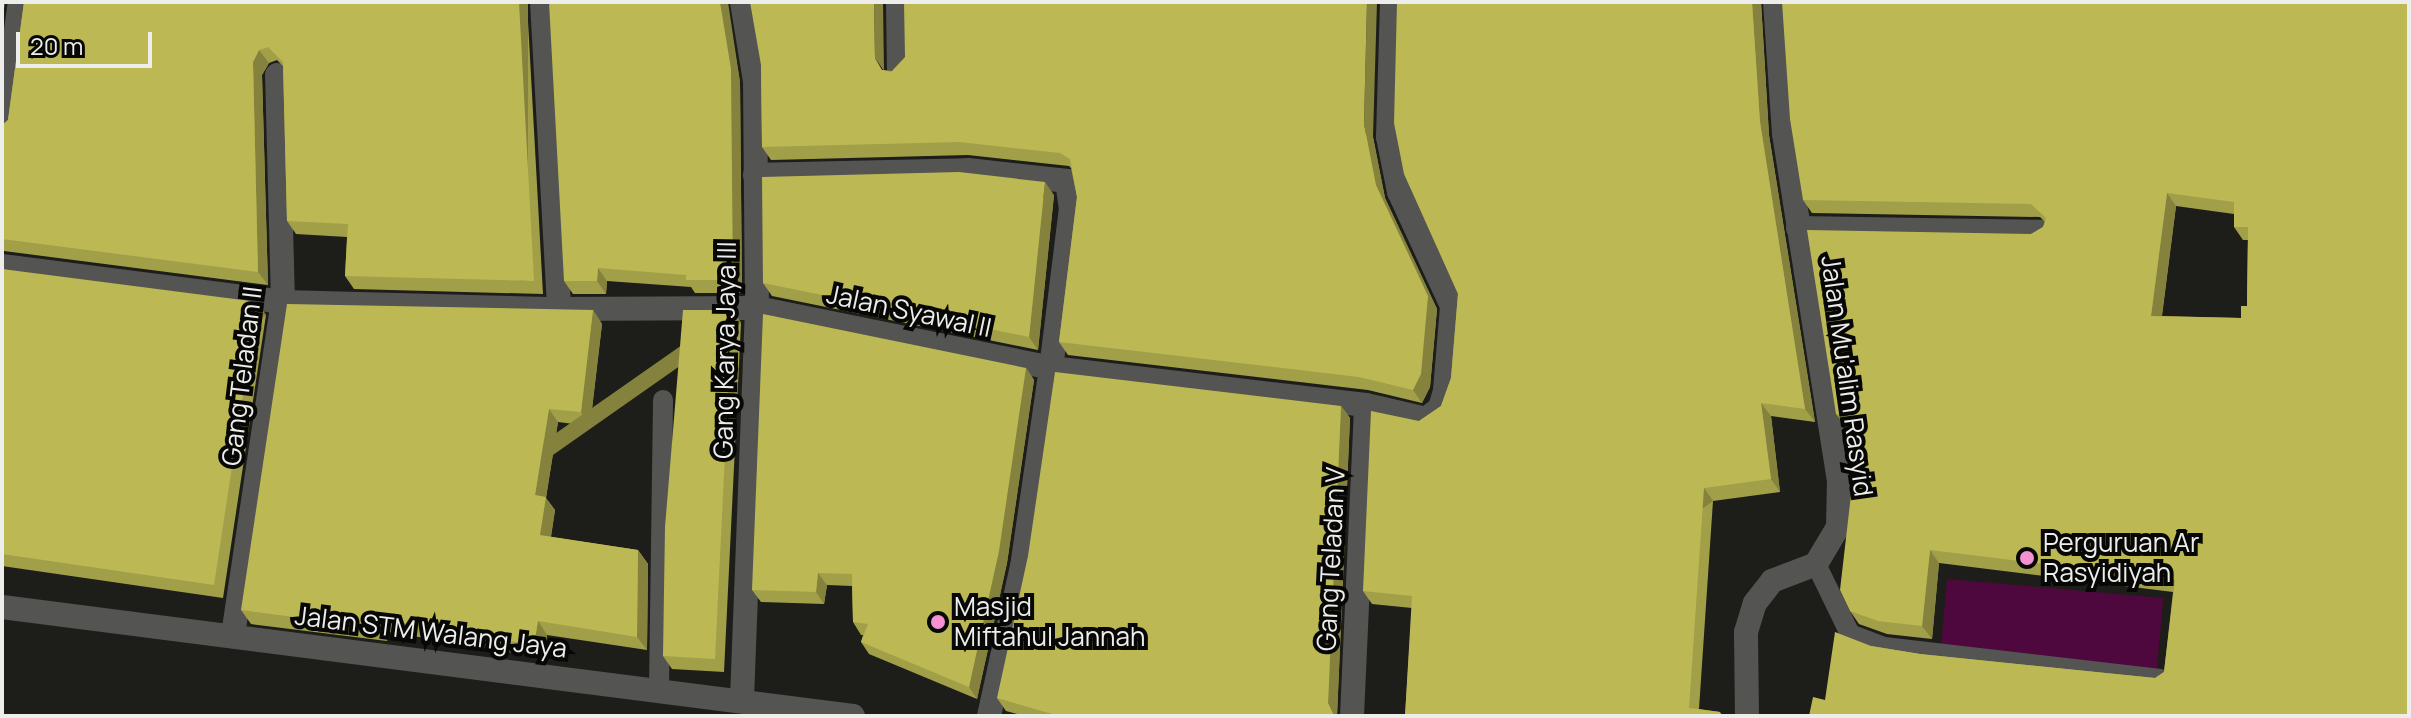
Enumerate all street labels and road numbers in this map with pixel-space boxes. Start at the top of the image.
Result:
street label: Gang Karya Jaya III [708,241,742,459]
street label: Jalan Mu'alim Rasyid [1815,254,1879,498]
street label: Jalan Syawal II [824,278,994,344]
street label: Gang Teladan II [216,284,268,468]
street label: Gang Teladan V [1311,466,1351,652]
street label: Jalan STM Walang Jaya [293,600,569,664]

